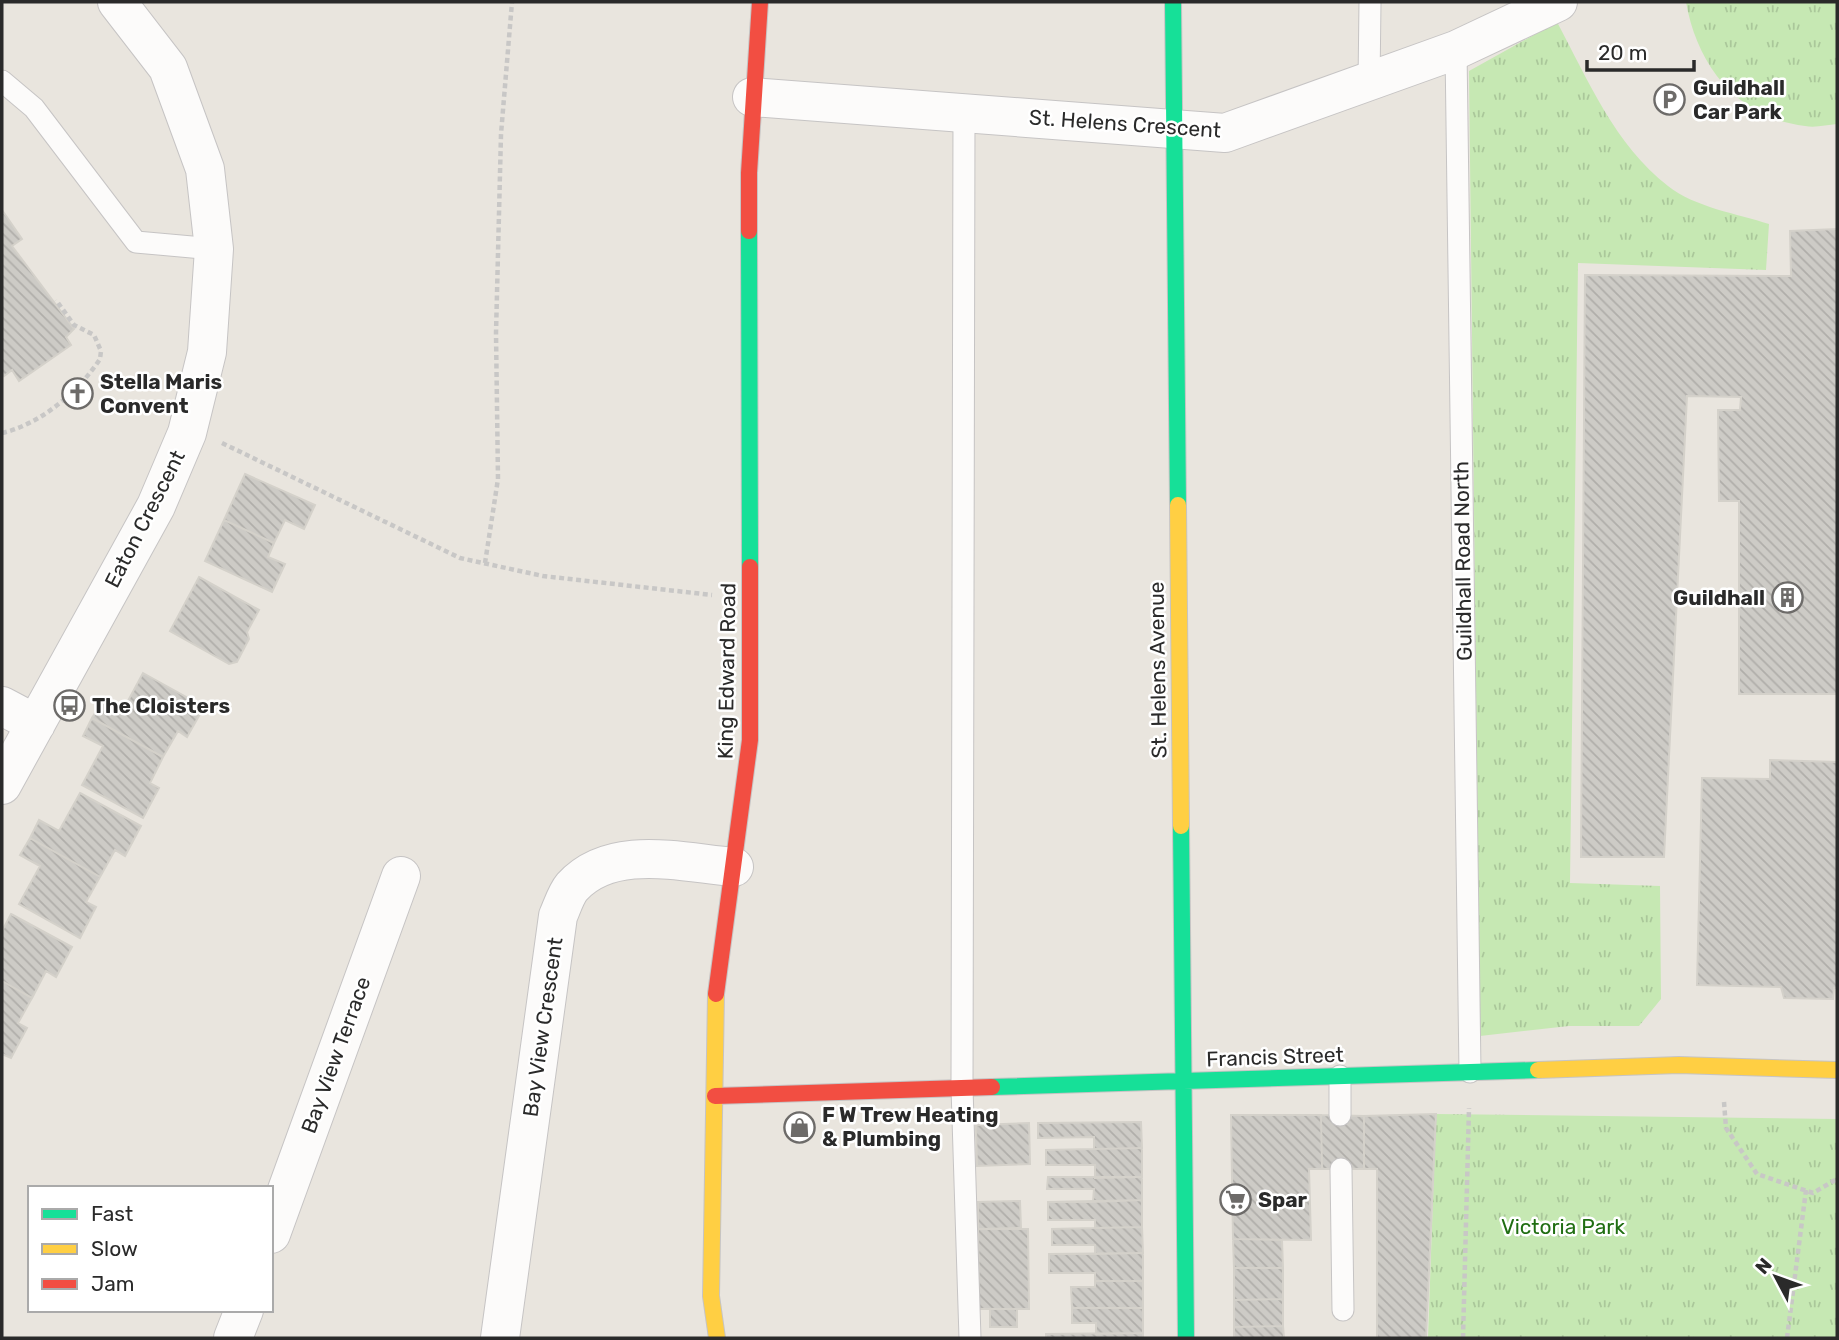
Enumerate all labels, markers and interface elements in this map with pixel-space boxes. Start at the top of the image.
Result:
scale bar [1587,28,1694,72]
text: 20 m [1598,40,1647,65]
place label: Guildhall Car Park [1693,75,1785,124]
parking icon: Guildhall Car Park [1653,83,1687,117]
street label: St. Helens Crescent [1028,104,1222,143]
place label: Stella Maris Convent [100,369,222,418]
church icon: Stella Maris Convent [60,377,94,411]
street label: Eaton Crescent [99,446,190,592]
street label: Guildhall Road North [1448,461,1477,661]
street label: St. Helens Avenue [1143,581,1172,759]
building icon: Guildhall [1771,581,1805,615]
street label: King Edward Road [712,583,741,759]
place label: Guildhall [1673,585,1765,610]
bus stop icon: The Cloisters [52,689,86,723]
place label: The Cloisters [92,693,230,718]
street label: Bay View Crescent [518,936,567,1118]
street label: Bay View Terrace [296,973,375,1137]
street label: Francis Street [1206,1042,1344,1071]
place label: F W Trew Heating & Plumbing [822,1102,999,1151]
shop icon: F W Trew Heating & Plumbing [782,1110,816,1144]
supermarket icon: Spar [1218,1183,1252,1217]
legend [28,1186,273,1312]
place label: Spar [1258,1187,1308,1212]
text: Fast [91,1201,133,1226]
park label: Victoria Park [1501,1214,1625,1239]
text: Slow [91,1236,138,1261]
north arrow [1741,1242,1811,1312]
text: N [1750,1253,1777,1279]
text: Jam [91,1271,135,1296]

